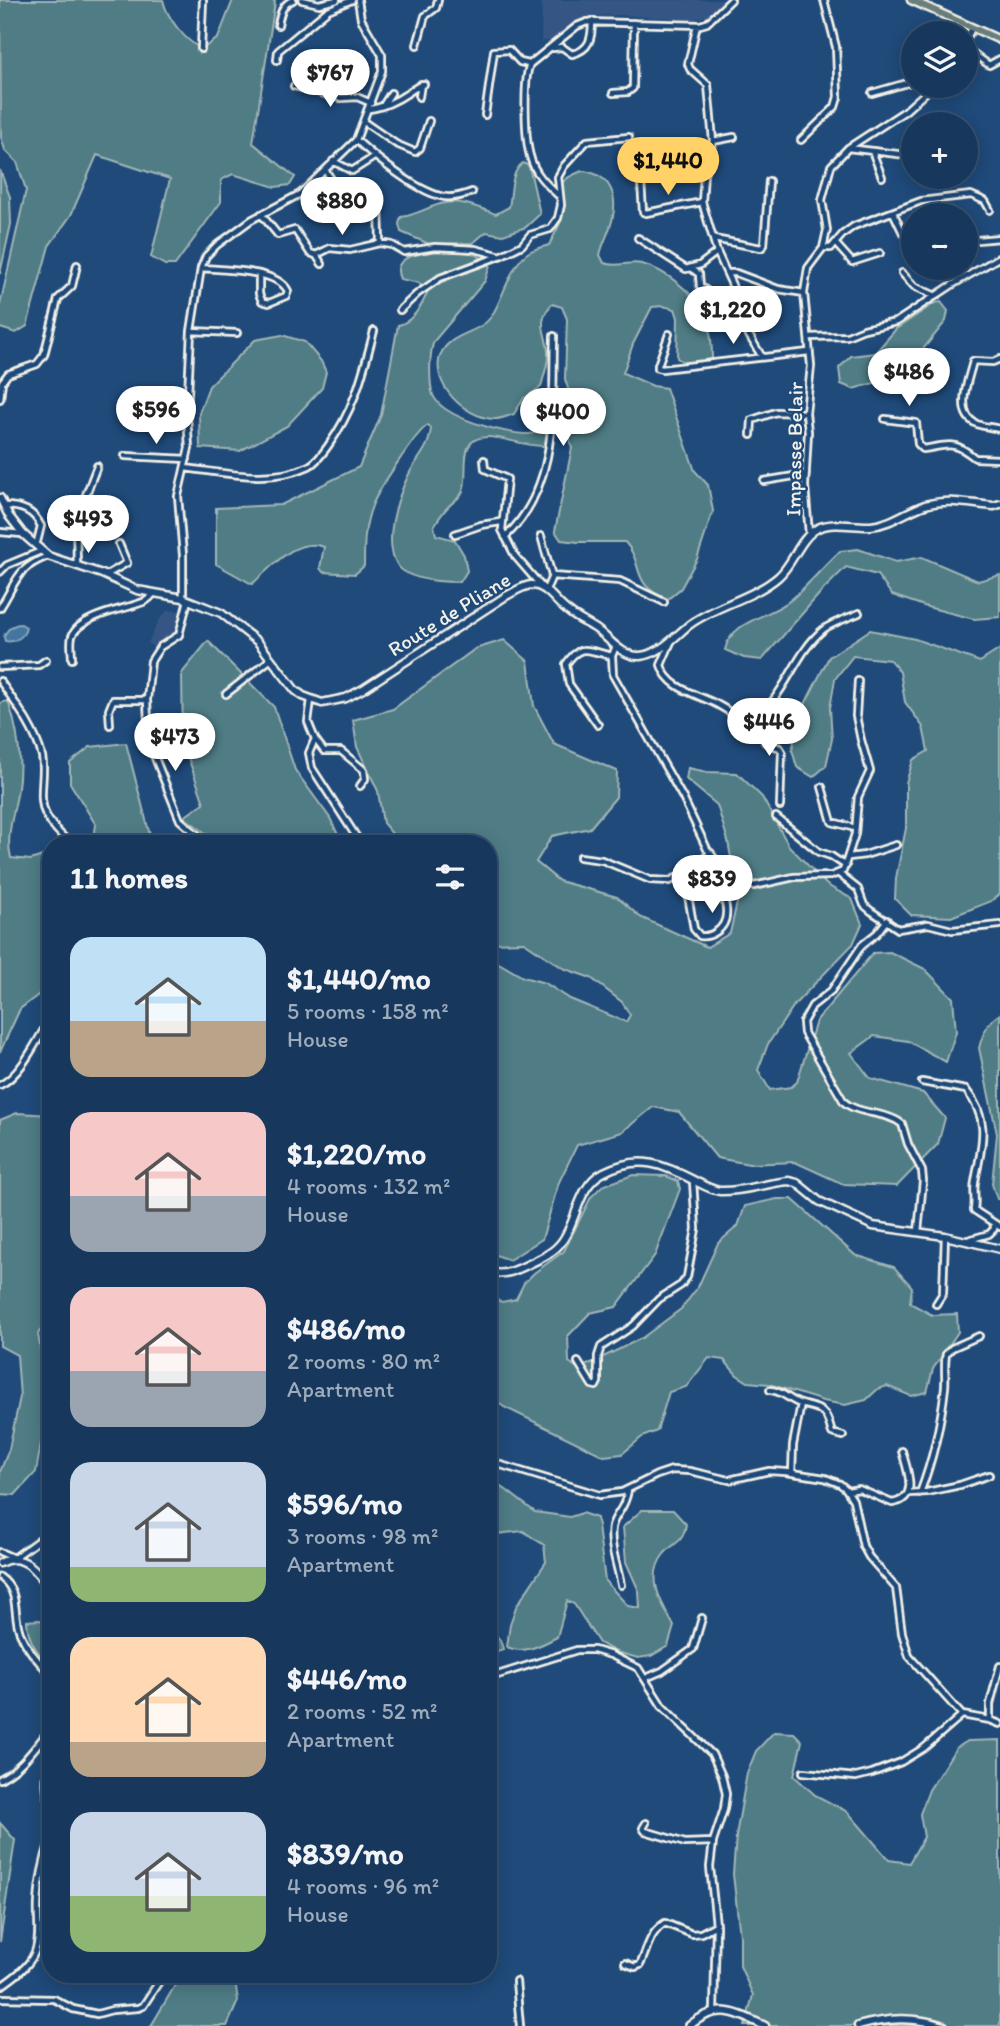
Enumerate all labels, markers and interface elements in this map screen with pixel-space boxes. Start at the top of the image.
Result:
map controls [901,21,978,280]
button: layers [901,21,978,98]
pin: $767 [289,50,371,109]
text: $767 [307,58,353,86]
button: + [901,112,978,189]
pin: $1,440 [611,138,725,197]
text: $1,440 [633,146,703,174]
pin: $880 [301,177,383,237]
text: $880 [316,186,368,214]
button: − [901,203,978,280]
pin: $1,220 [676,286,790,346]
text: $1,220 [700,295,766,323]
pin: $486 [868,348,950,408]
text: $486 [884,357,934,385]
street label: Impasse Belair [780,381,808,516]
pin: $596 [115,386,197,446]
pin: $400 [522,388,604,448]
text: $596 [132,395,180,423]
text: $400 [536,397,590,425]
pin: $493 [47,496,129,555]
text: $493 [63,504,113,532]
street label: Route de Pliane [383,566,515,662]
pin: $446 [728,698,810,758]
text: $446 [743,707,795,735]
pin: $473 [134,714,216,773]
text: $473 [150,722,200,750]
pin: $839 [671,856,753,915]
icon: filters [431,858,469,896]
text: 11 homes [70,859,188,896]
text: $839 [688,864,736,892]
text: $1,440/mo [287,960,431,997]
icon: home [126,965,210,1049]
text: 5 rooms · 158 m² [287,997,449,1025]
text: House [287,1025,349,1053]
text: $1,220/mo [287,1135,426,1172]
icon: home [126,1140,210,1224]
text: 4 rooms · 132 m² [287,1172,450,1200]
text: House [287,1200,349,1228]
text: $486/mo [287,1310,406,1347]
icon: home [126,1315,210,1399]
text: 2 rooms · 80 m² [287,1347,440,1375]
text: Apartment [287,1375,394,1403]
text: $596/mo [287,1485,403,1522]
icon: home [126,1490,210,1574]
text: 3 rooms · 98 m² [287,1522,438,1550]
text: Apartment [287,1550,394,1578]
text: $446/mo [287,1660,407,1697]
icon: home [126,1665,210,1749]
text: 2 rooms · 52 m² [287,1697,437,1725]
text: Apartment [287,1725,394,1753]
text: $839/mo [287,1835,404,1872]
icon: home [126,1840,210,1924]
text: 4 rooms · 96 m² [287,1872,439,1900]
text: House [287,1900,349,1928]

